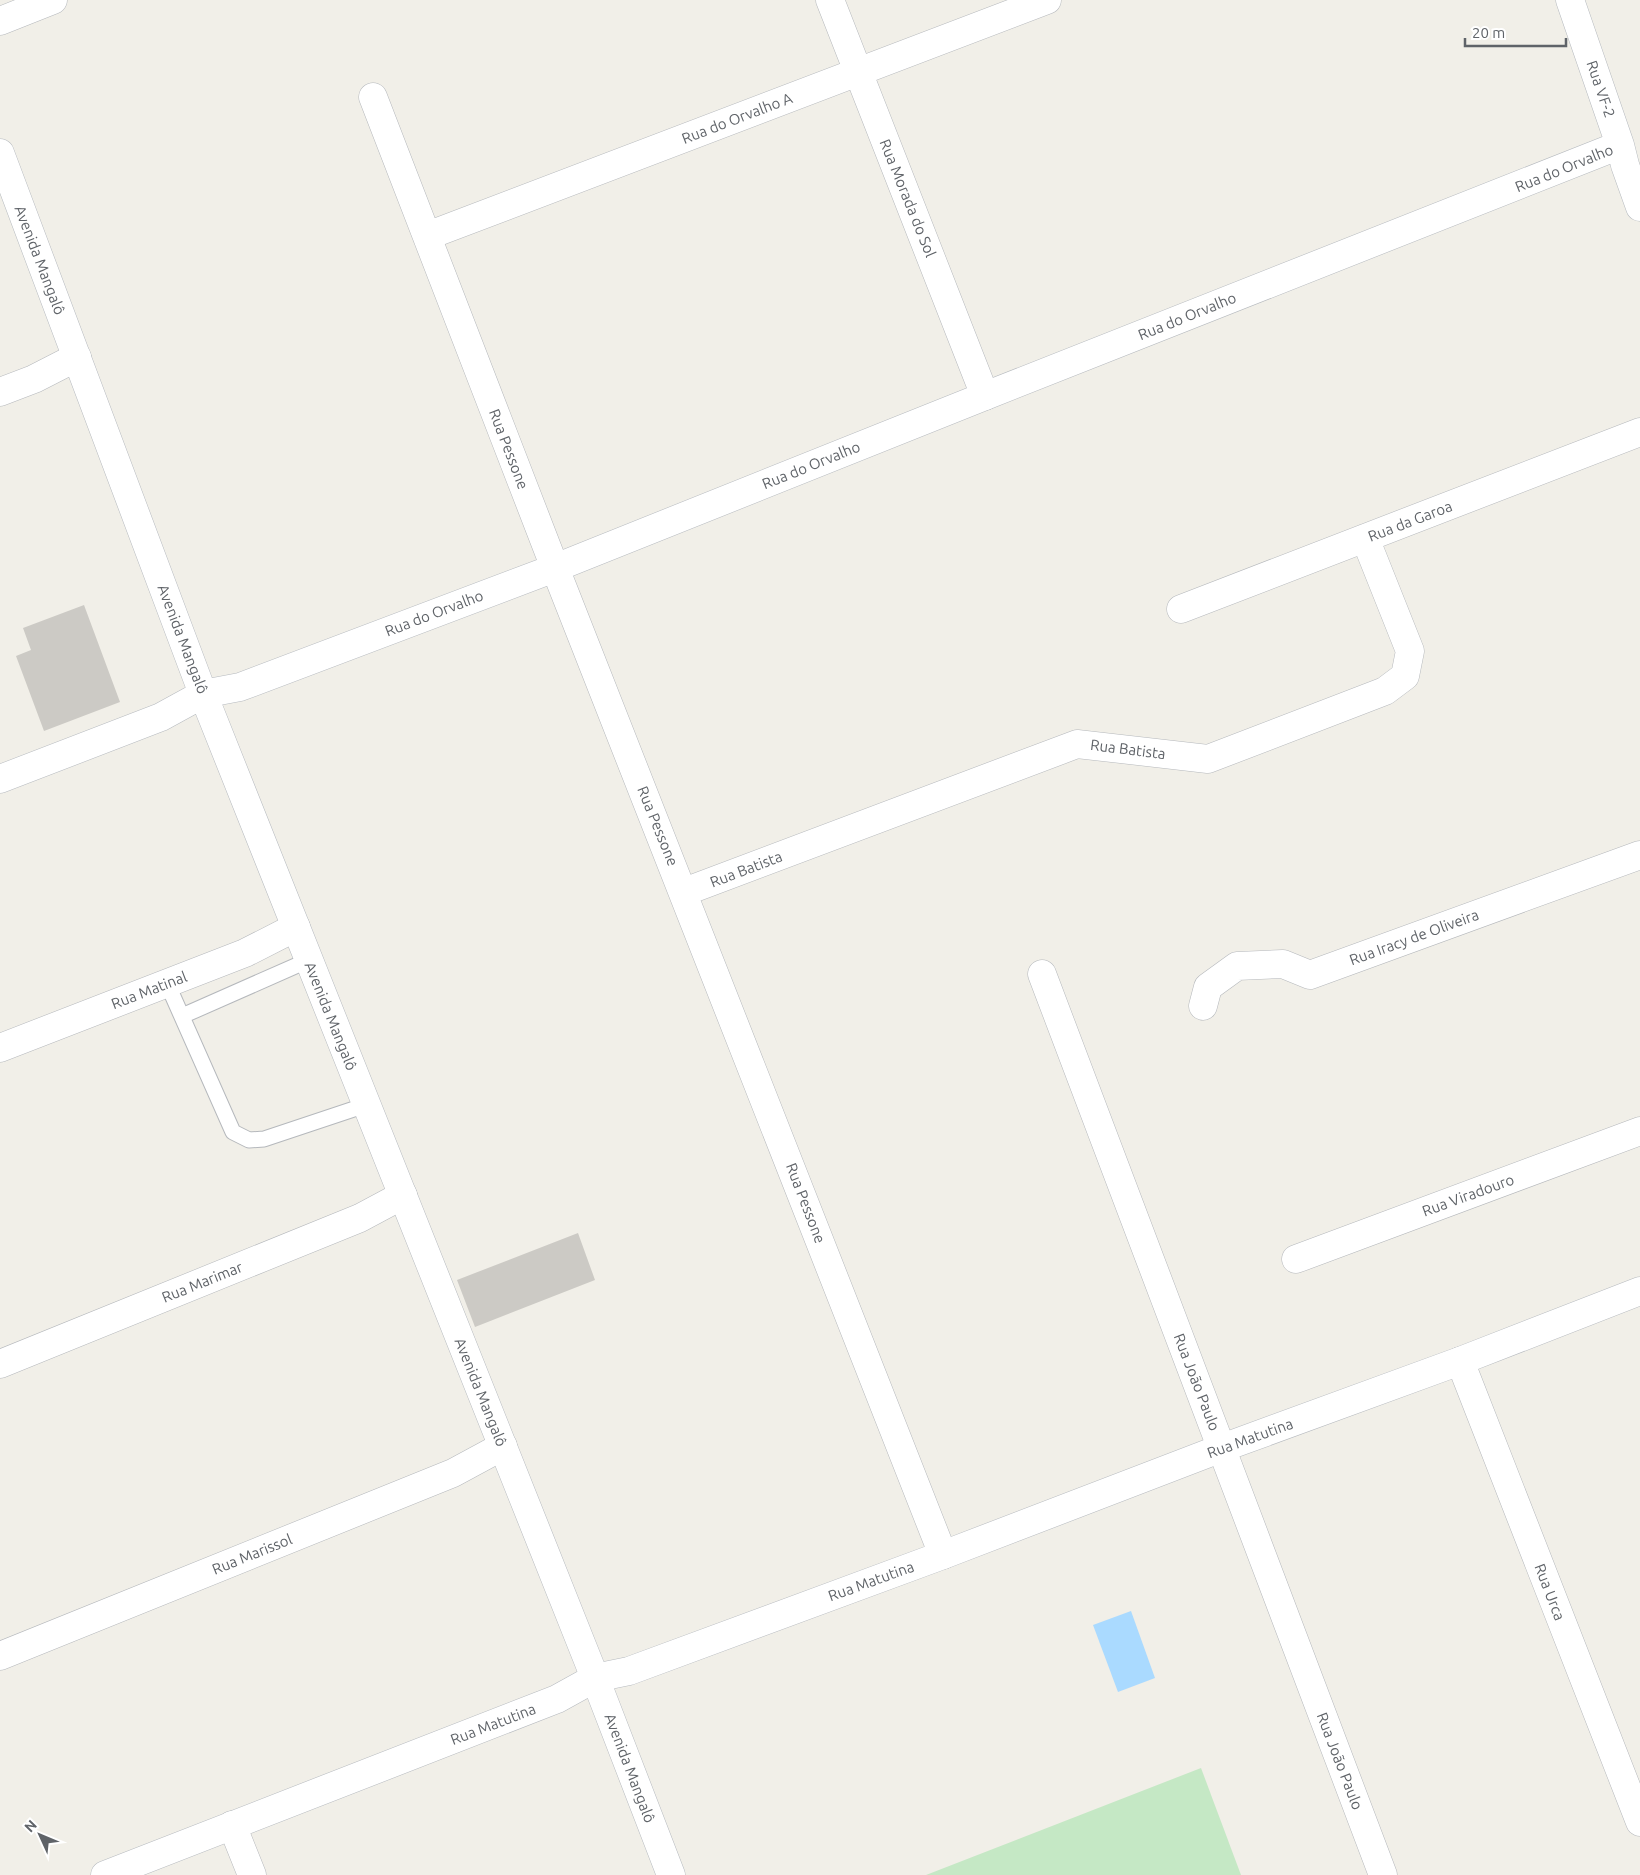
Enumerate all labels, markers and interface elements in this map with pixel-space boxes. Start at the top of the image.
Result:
scale bar [1465,15,1566,47]
text: 20 m [1472,24,1505,41]
street label: Rua VF-2 [1583,58,1619,120]
street label: Rua do Orvalho A [679,89,795,147]
street label: Rua Morada do Sol [877,137,939,260]
street label: Rua do Orvalho [1513,141,1615,195]
street label: Avenida Mangalô [11,203,69,317]
street label: Rua do Orvalho [1136,289,1238,343]
street label: Rua Pessone [486,406,532,492]
street label: Rua do Orvalho [760,438,862,492]
street label: Rua da Garoa [1366,497,1454,545]
street label: Avenida Mangalô [154,582,212,696]
street label: Rua do Orvalho [382,586,486,640]
street label: Rua Batista [1089,736,1167,762]
street label: Rua Pessone [634,784,682,868]
street label: Rua Batista [708,847,784,891]
street label: Rua Iracy de Oliveira [1347,906,1481,968]
street label: Avenida Mangalô [301,959,361,1073]
street label: Rua Matinal [109,968,189,1012]
street label: Rua Pessone [783,1160,829,1246]
street label: Rua Viradouro [1420,1170,1516,1220]
street label: Rua Marimar [159,1258,245,1306]
street label: Rua João Paulo [1171,1331,1223,1433]
street label: Avenida Mangalô [451,1335,511,1449]
street label: Rua Matutina [1205,1415,1295,1461]
street label: Rua Marissol [209,1530,295,1578]
street label: Rua Matutina [826,1558,916,1604]
street label: Rua Urca [1531,1561,1569,1623]
street label: Rua Matutina [448,1700,538,1748]
street label: Rua João Paulo [1314,1710,1366,1812]
street label: Avenida Mangalô [601,1711,659,1825]
north arrow [15,1810,65,1860]
text: N [21,1817,40,1835]

